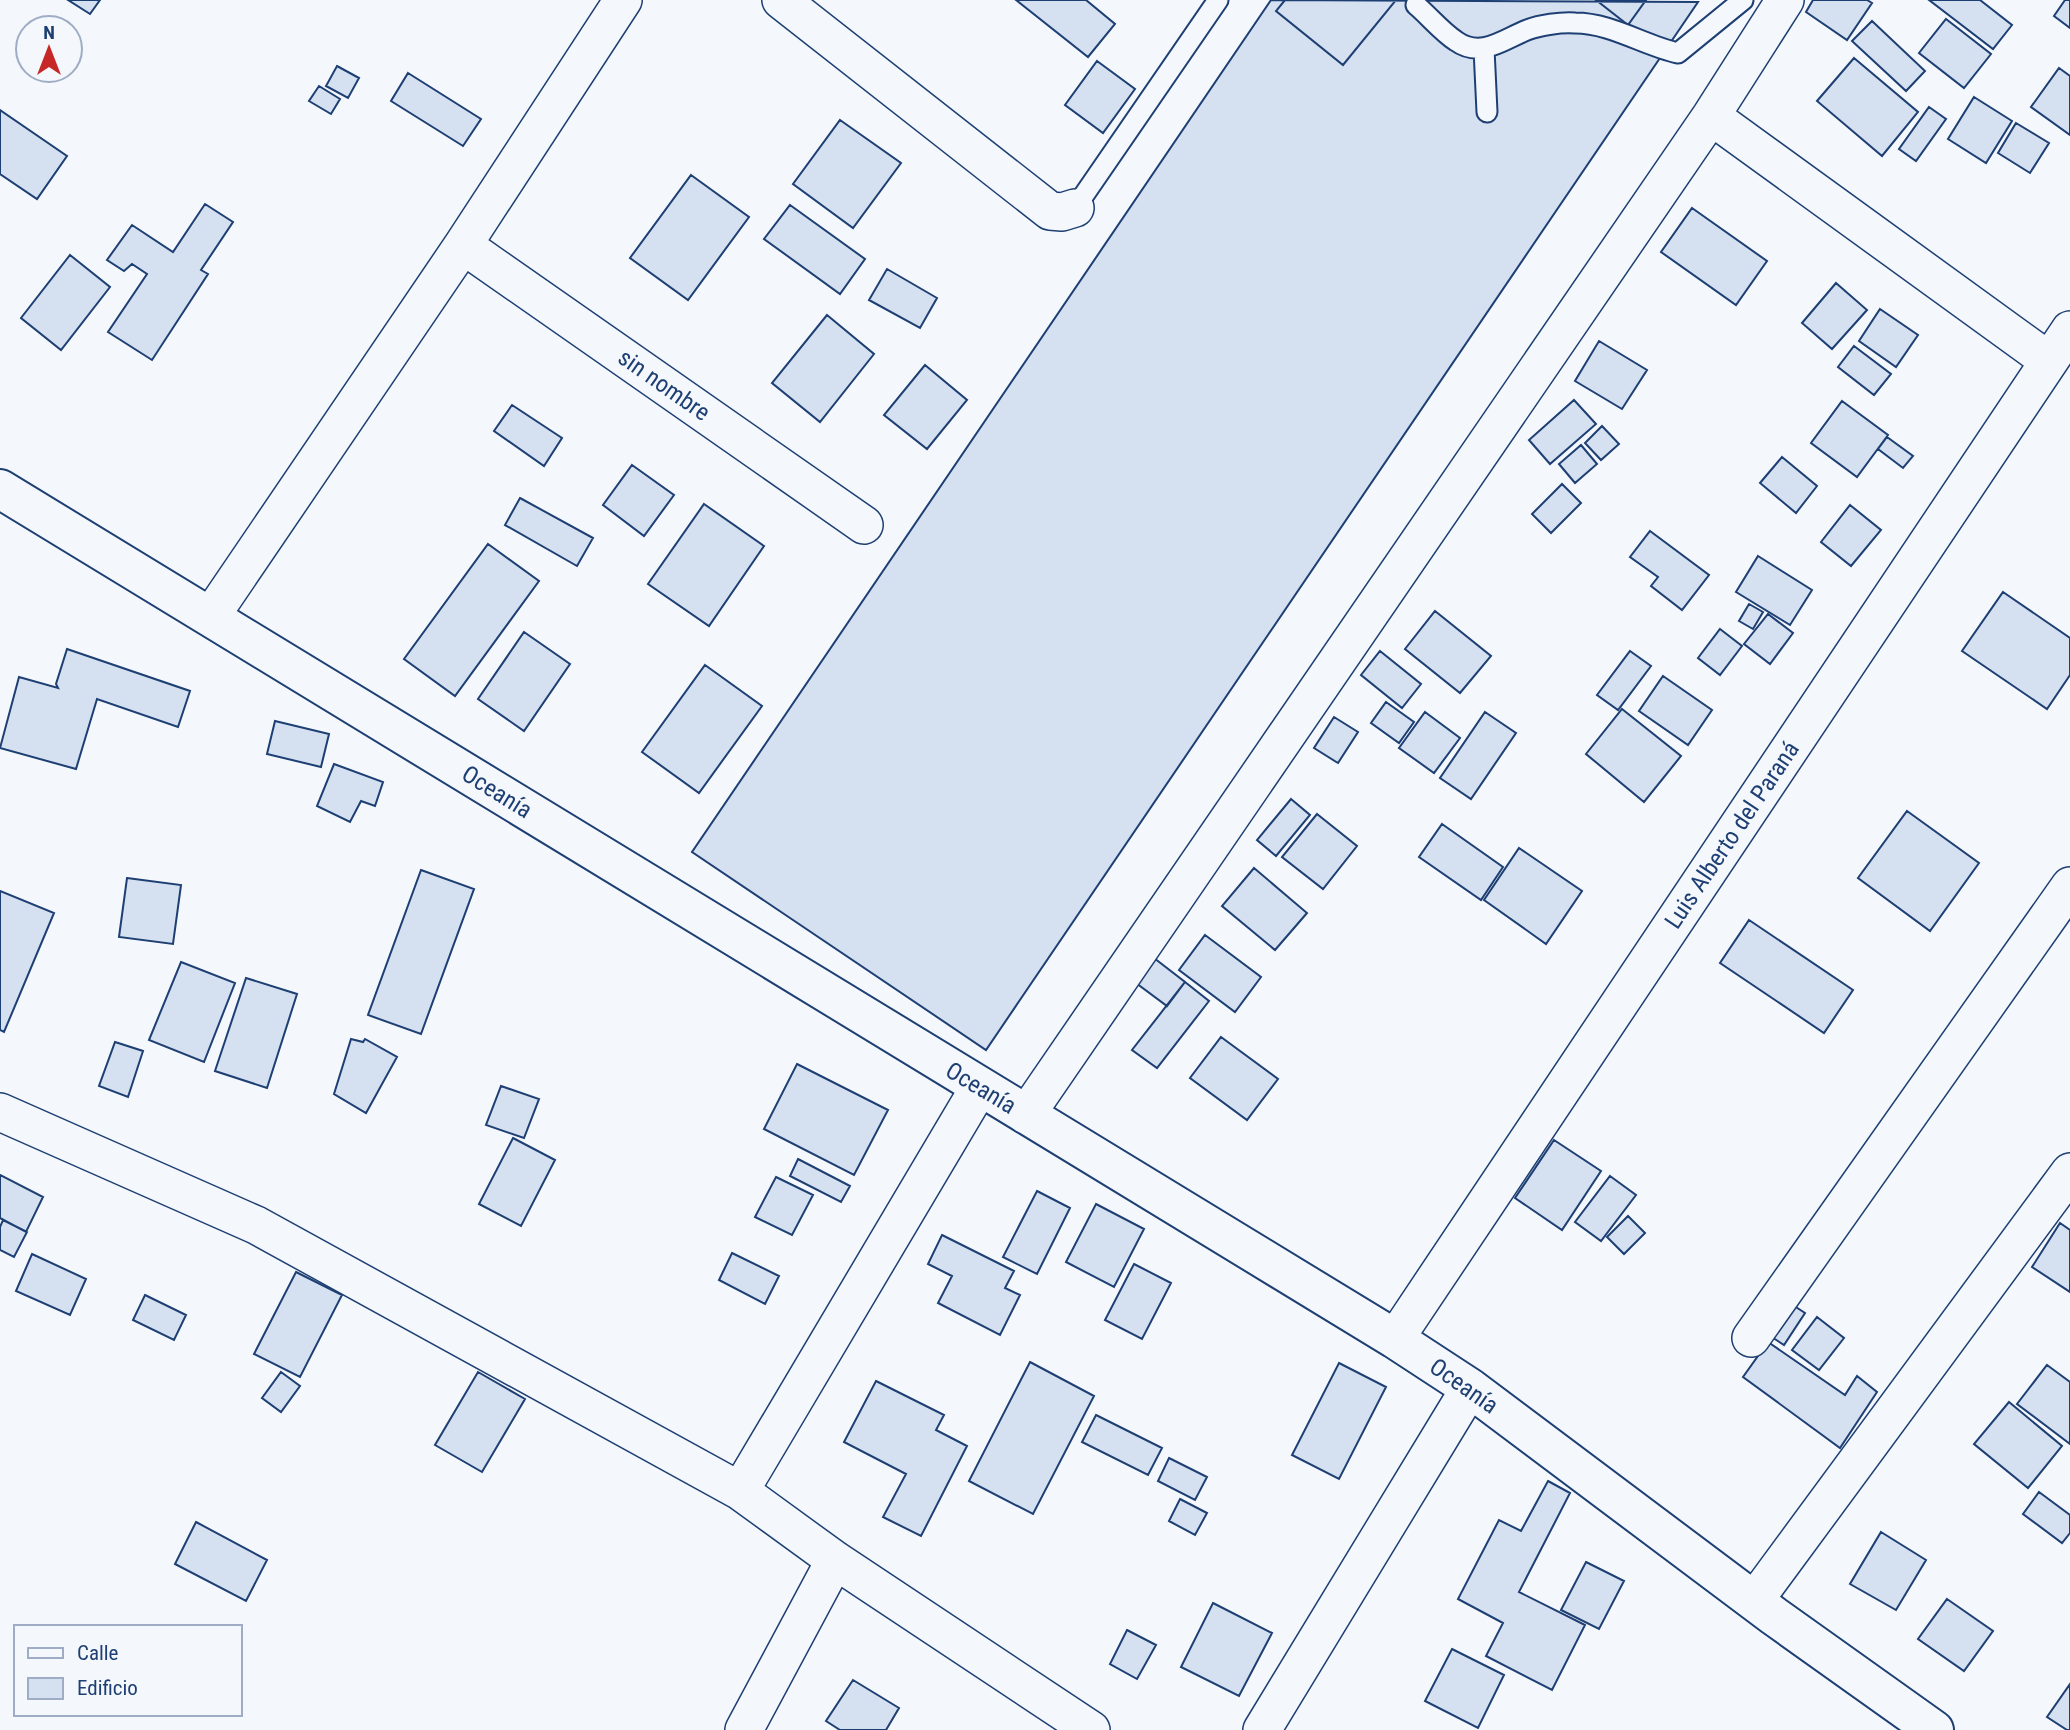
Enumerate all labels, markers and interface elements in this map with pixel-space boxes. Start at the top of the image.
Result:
north arrow [14,14,84,84]
text: N [43,21,55,44]
street label: sin nombre [613,343,715,427]
street label: Luis Alberto del Paraná [1659,736,1805,934]
street label: Oceanía [457,760,537,824]
street label: Oceanía [941,1056,1021,1120]
street label: Oceanía [1424,1352,1504,1420]
legend [14,1625,242,1716]
text: Calle [77,1641,119,1665]
text: Edificio [77,1676,138,1700]

